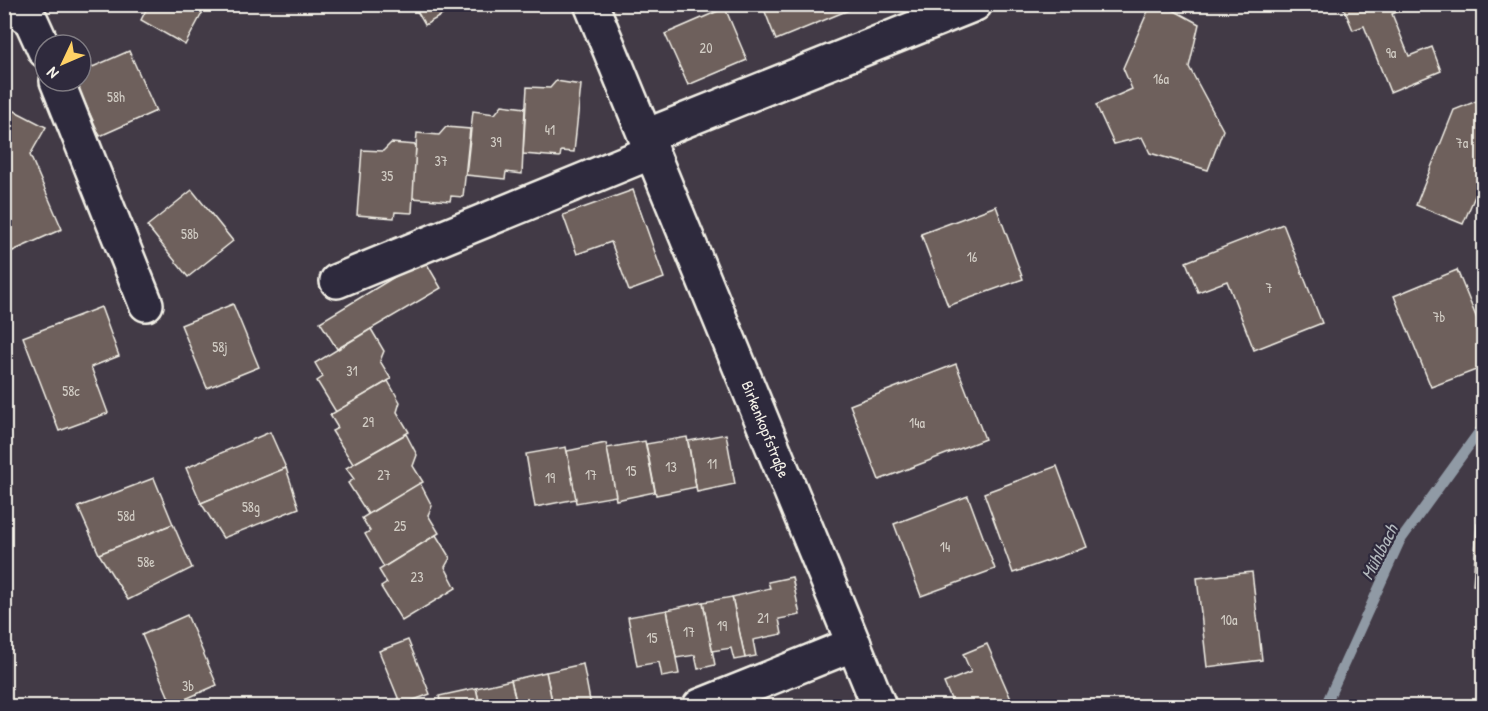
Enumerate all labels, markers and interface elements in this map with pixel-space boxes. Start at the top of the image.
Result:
north arrow [33,33,93,93]
house number: 20 [700,38,712,57]
house number: 9a [1386,43,1397,62]
text: N [41,62,63,84]
house number: 16a [1153,69,1170,88]
house number: 58h [107,87,125,106]
house number: 41 [545,120,555,139]
house number: 39 [490,132,502,151]
house number: 7a [1456,133,1469,152]
house number: 37 [434,151,448,170]
house number: 35 [381,166,393,185]
house number: 58b [181,224,199,243]
house number: 16 [967,247,978,266]
house number: 7 [1266,278,1273,297]
house number: 7b [1433,307,1446,326]
house number: 58j [212,337,228,357]
house number: 31 [346,361,358,380]
street label: Birkenkopfstraße [737,377,796,481]
house number: 58c [62,381,80,400]
house number: 29 [362,412,374,431]
house number: 14a [909,413,925,432]
house number: 11 [707,454,717,473]
house number: 13 [665,457,677,476]
house number: 15 [625,461,637,480]
house number: 27 [377,465,391,484]
house number: 17 [585,465,597,484]
house number: 19 [545,468,555,487]
house number: 58g [242,497,260,517]
house number: 58d [117,506,135,525]
house number: 25 [394,516,406,535]
water label: Mühlbach [1354,519,1404,584]
house number: 14 [940,537,950,556]
house number: 58e [137,552,155,571]
house number: 23 [411,567,423,586]
house number: 21 [757,608,769,627]
house number: 10a [1221,610,1238,629]
house number: 19 [717,616,727,635]
house number: 17 [683,622,695,641]
house number: 15 [646,628,658,647]
house number: 3b [182,676,194,695]

